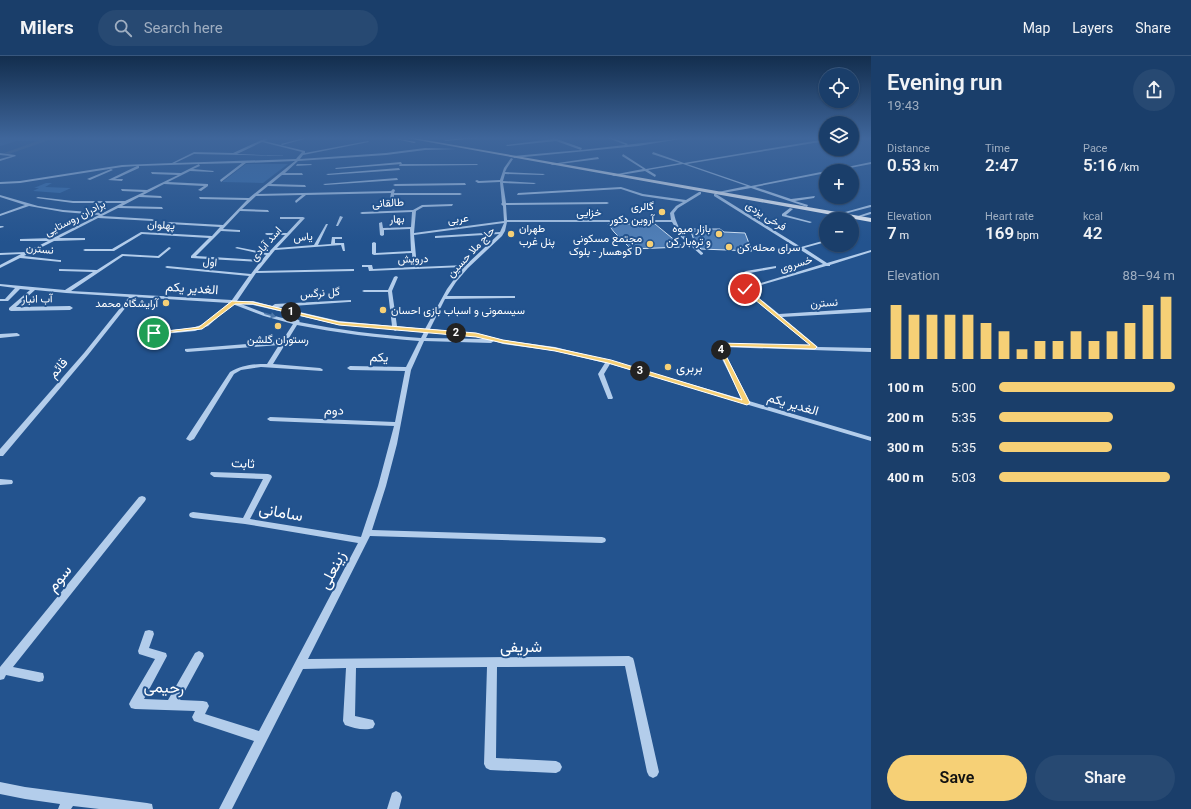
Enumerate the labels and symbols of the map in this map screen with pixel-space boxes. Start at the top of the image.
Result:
street label: طالقانی [372,196,404,210]
street label: برادران روستایی [42,197,108,239]
street label: فرخی یزدی [743,198,789,234]
place label: گالری آروین دکور [609,200,655,226]
street label: خزایی [576,206,602,219]
marker: گالری آروین دکور [657,207,667,217]
street label: عربی [447,211,470,227]
street label: بهار [388,212,405,226]
street label: پهلوان [147,218,175,233]
place label: طهران پنل غرب [519,222,555,249]
place label: بازار میوه و تره‌بار کن [666,222,711,248]
street label: اسد آبادی [247,224,285,264]
street label: حاج ملا حسین [444,224,498,281]
marker: طهران پنل غرب [506,229,516,239]
marker: بازار میوه و تره‌بار کن [714,229,724,239]
street label: یاس [293,230,313,244]
place label: مجتمع مسکونی کوهسار - بلوک D [569,232,642,258]
marker: مجتمع مسکونی کوهسار - بلوک D [645,239,655,249]
street label: نسترن [26,241,54,257]
place label: سرای محله کن [737,241,801,254]
marker: سرای محله کن [724,242,734,252]
street label: درویش [397,252,429,266]
street label: خسروی [778,253,814,275]
street label: اول [202,255,218,269]
pin [728,272,762,306]
street label: الغدیر یکم [165,279,219,298]
street label: گل نرگس [300,285,340,301]
street label: آب انبار [20,292,54,306]
street label: نسترن [810,296,838,310]
place label: آرایشگاه محمد [95,297,159,310]
marker: آرایشگاه محمد [161,298,171,308]
pin: 1 [281,302,301,322]
place label: سیسمونی و اسباب بازی احسان [391,304,525,317]
marker: سیسمونی و اسباب بازی احسان [378,305,388,315]
one-way arrow [265,312,277,318]
pin [137,316,171,350]
marker: رستوران گلشن [273,321,283,331]
pin: 2 [446,323,466,343]
place label: رستوران گلشن [247,333,309,346]
pin: 4 [711,340,731,360]
street label: یکم [369,349,389,366]
street label: قائم [45,355,72,382]
place label: بربری [676,360,703,376]
pin: 3 [630,361,650,381]
marker: بربری [663,362,673,372]
street label: الغدیر یکم [765,390,820,419]
street label: دوم [324,402,344,419]
street label: ثابت [231,455,255,471]
street label: سامانی [257,499,305,526]
street label: زینعلی [314,548,351,593]
street label: سوم [42,561,76,596]
street label: شریفی [500,637,542,657]
street label: رحیمی [143,676,185,699]

